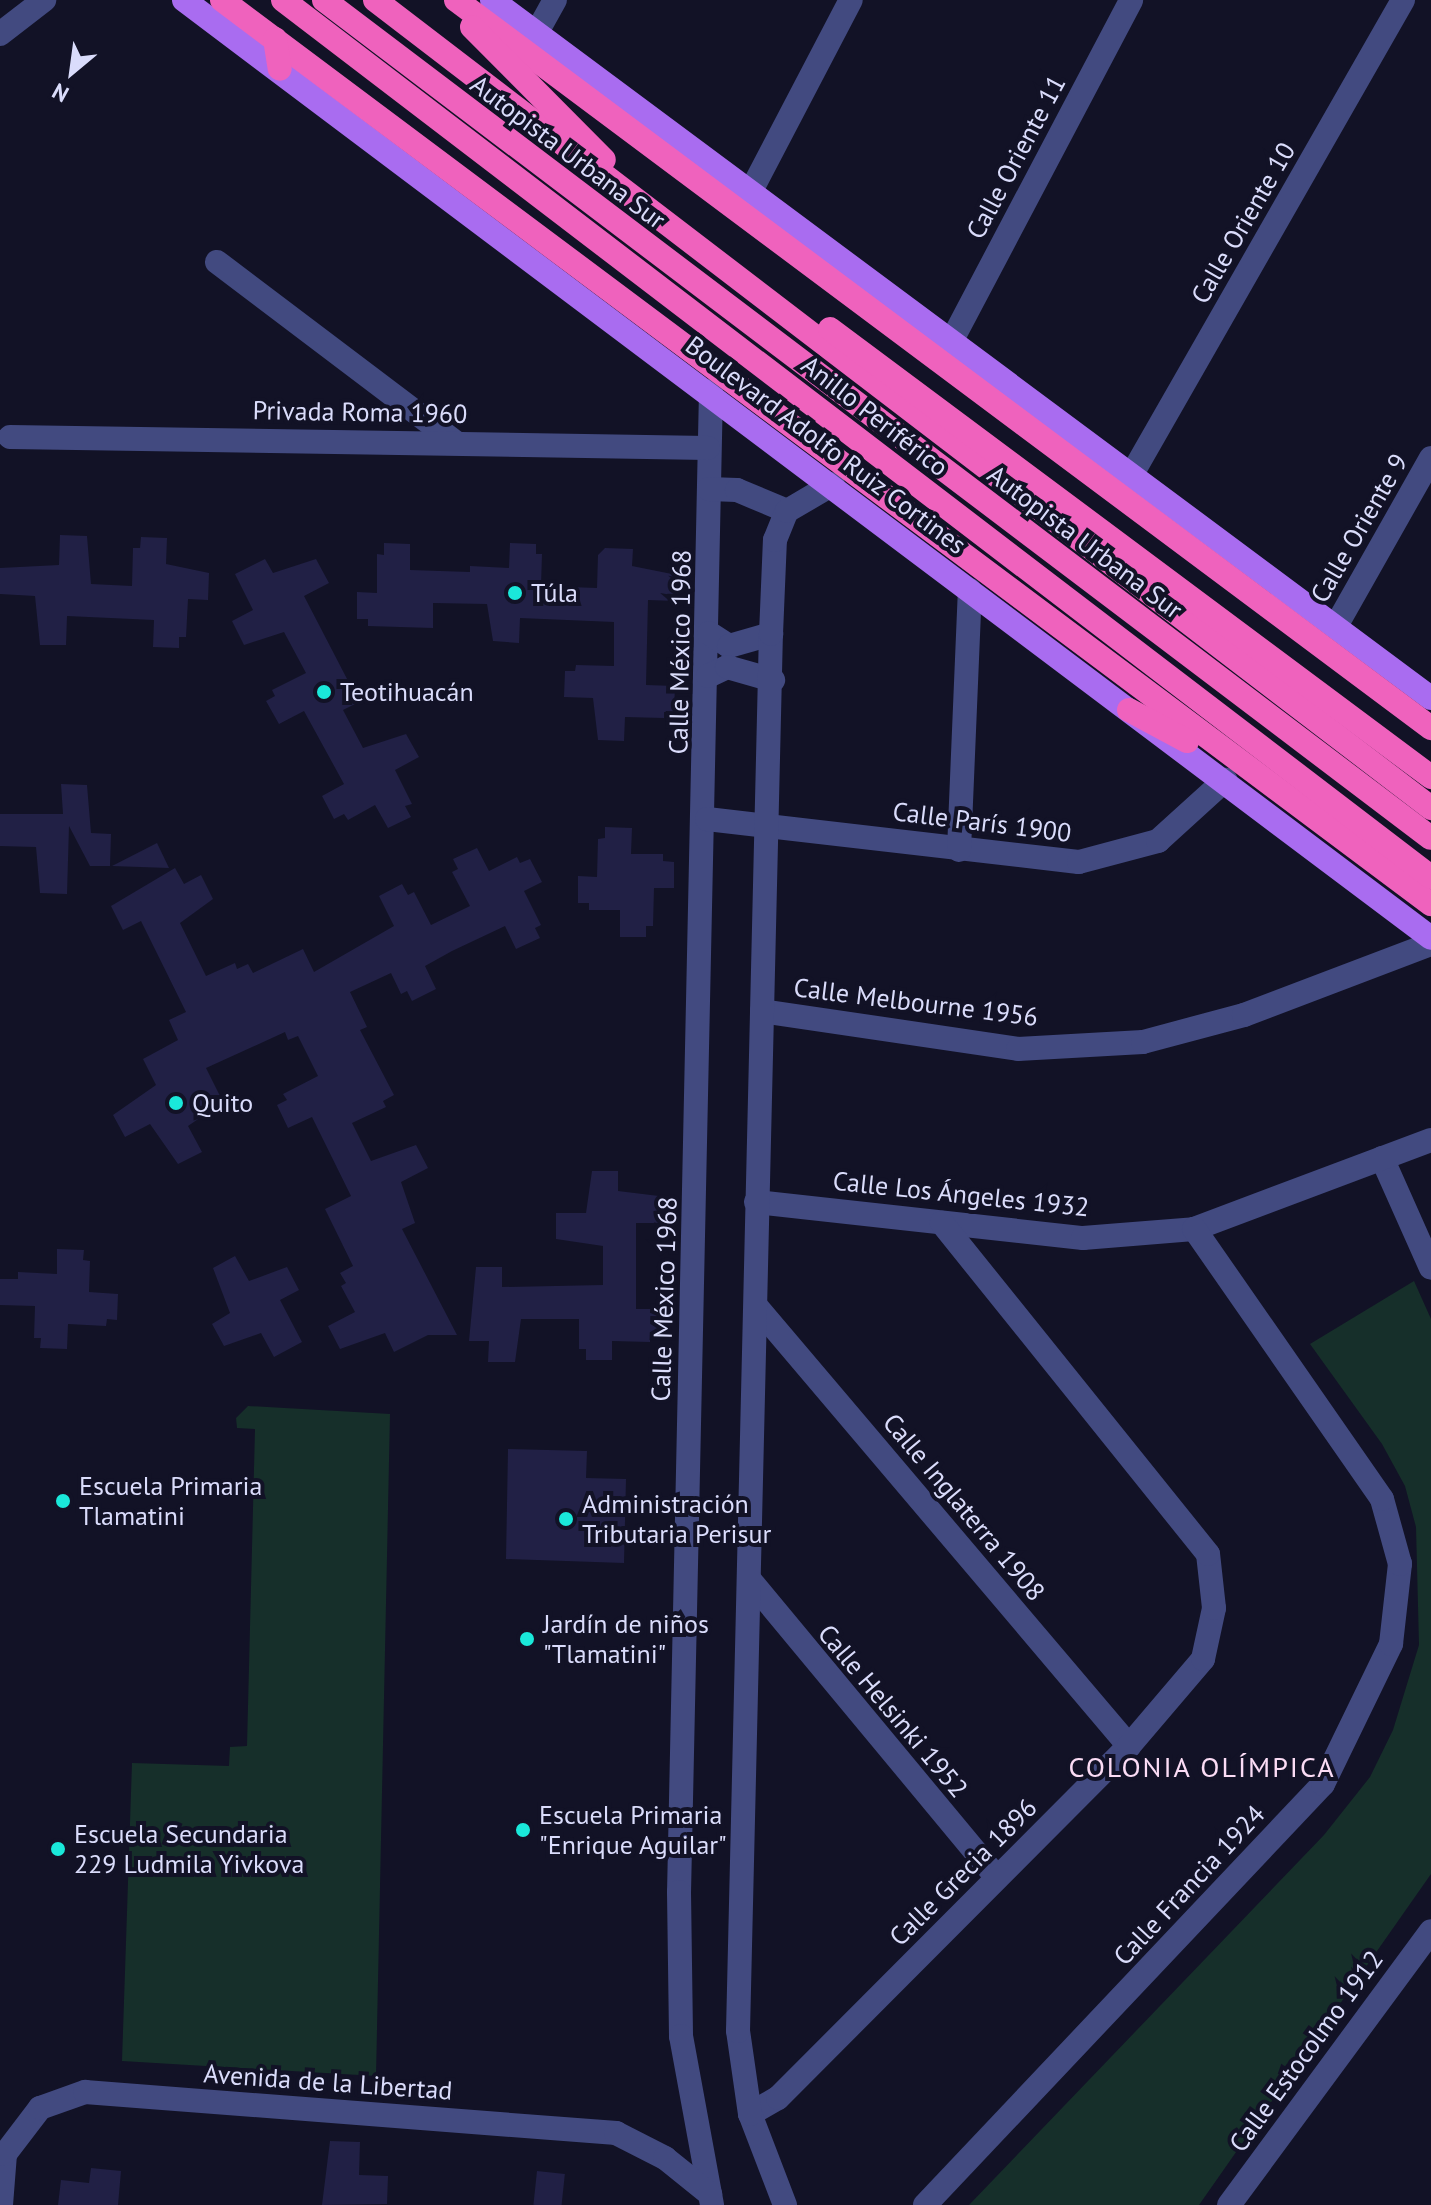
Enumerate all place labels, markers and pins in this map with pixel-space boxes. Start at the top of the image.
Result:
place label: Túla [531,577,578,609]
marker: Túla [506,584,524,602]
place label: Teotihuacán [340,676,474,708]
marker: Teotihuacán [315,683,333,701]
place label: Quito [192,1087,253,1119]
marker: Quito [167,1094,185,1112]
place label: Escuela Primaria Tlamatini [79,1470,262,1532]
place label: Administración Tributaria Perisur [582,1488,771,1550]
marker: Escuela Primaria Tlamatini [54,1492,72,1510]
marker: Administración Tributaria Perisur [557,1510,575,1528]
place label: Jardín de niños "Tlamatini" [543,1608,709,1670]
marker: Jardín de niños "Tlamatini" [518,1630,536,1648]
place label: Escuela Primaria "Enrique Aguilar" [539,1799,728,1860]
place label: Escuela Secundaria 229 Ludmila Yivkova [74,1818,305,1880]
marker: Escuela Primaria "Enrique Aguilar" [514,1821,532,1839]
marker: Escuela Secundaria 229 Ludmila Yivkova [49,1840,67,1858]

